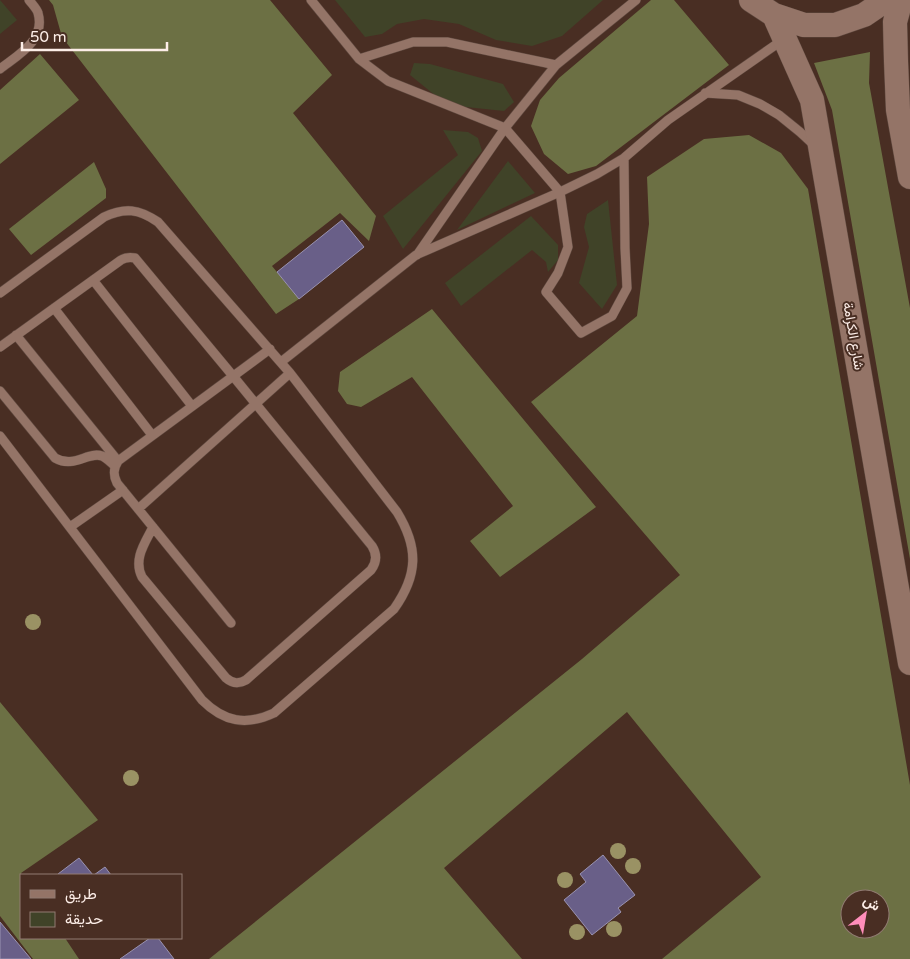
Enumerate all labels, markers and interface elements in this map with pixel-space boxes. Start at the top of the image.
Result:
scale bar [22,20,168,52]
text: 50 m [30,28,67,46]
street label: شارع الكرامة [837,301,868,372]
legend [20,874,182,939]
text: طريق [65,885,97,904]
north arrow [840,889,890,939]
text: ش [860,892,883,915]
text: حديقة [65,910,103,928]

